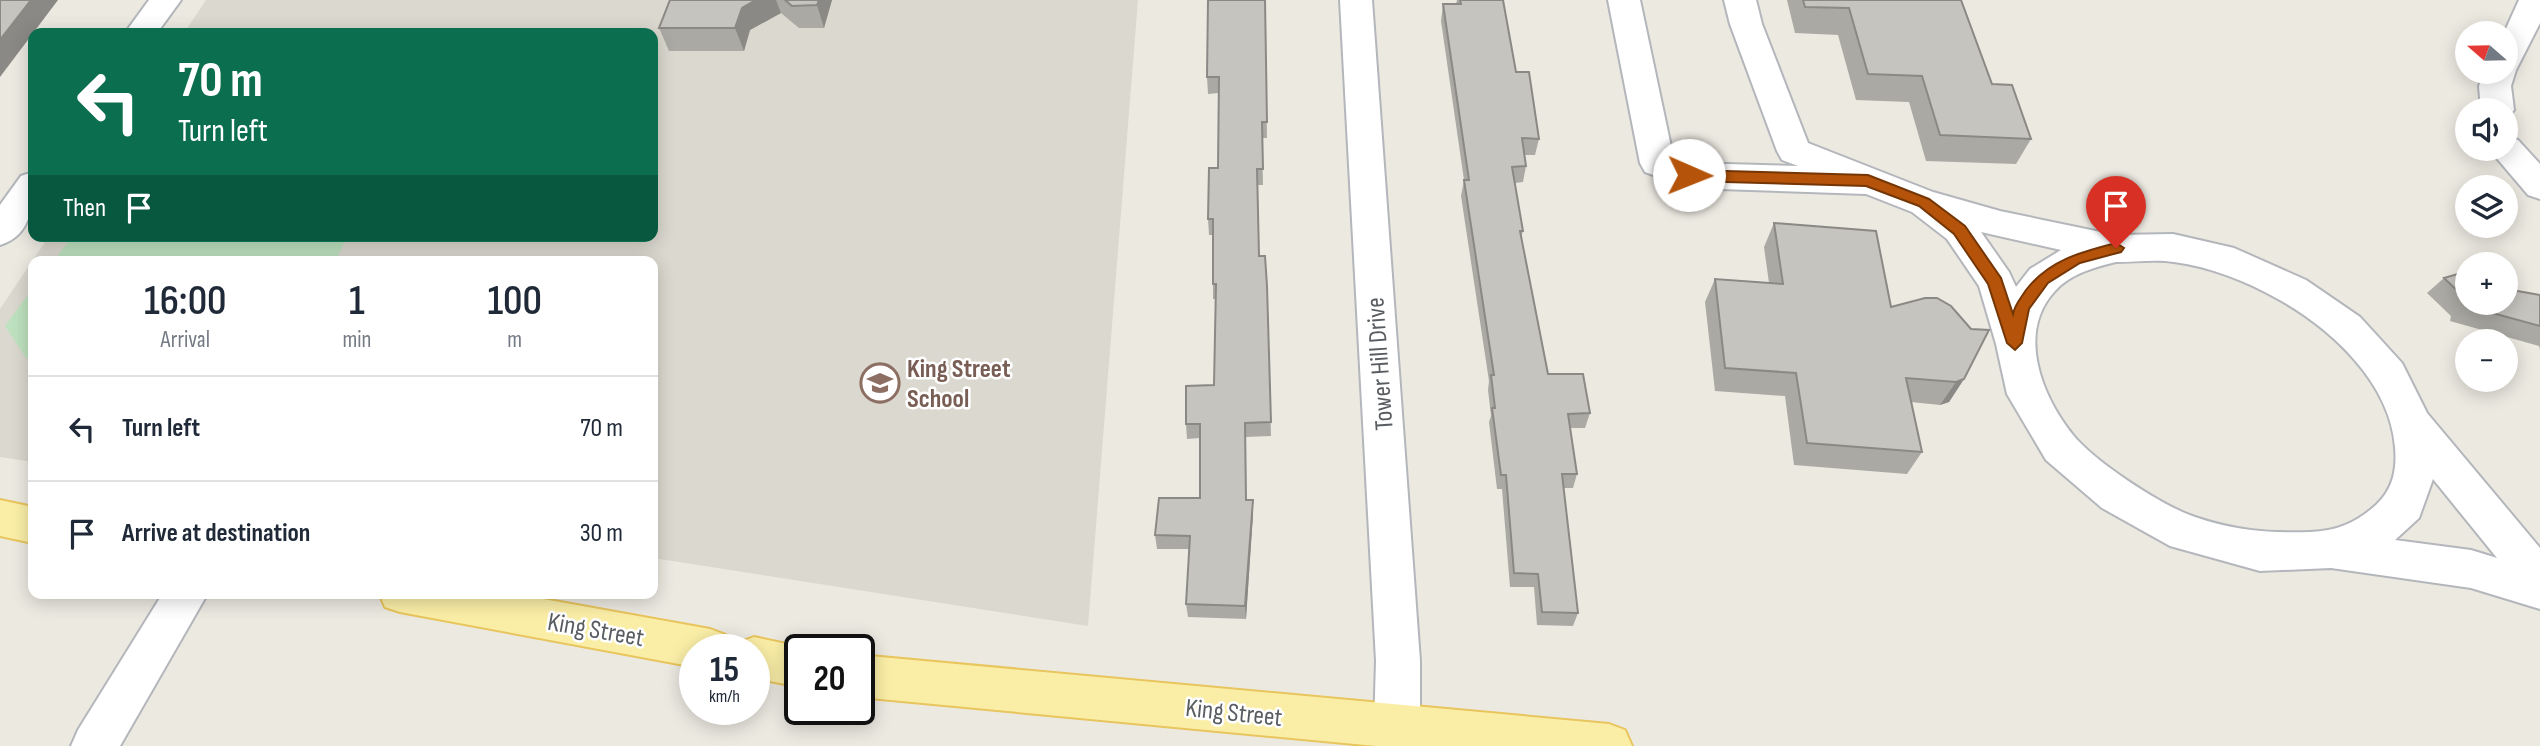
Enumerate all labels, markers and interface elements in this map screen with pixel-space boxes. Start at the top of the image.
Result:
north arrow [2455,21,2518,84]
map controls [2455,21,2518,392]
text: 70 m [178,52,263,111]
icon: left [63,56,154,147]
button: sound [2455,98,2518,161]
text: Turn left [178,112,268,151]
position arrow [1652,138,1726,212]
button: layers [2455,175,2518,238]
pin [2086,176,2146,248]
icon: arrive [2097,187,2135,225]
icon: arrive [120,189,158,227]
text: Then [63,193,106,224]
button: + [2455,252,2518,315]
text: 16:00 [144,276,227,327]
text: 1 [349,276,365,327]
text: 100 [487,276,542,327]
street label: Tower Hill Drive [1360,296,1401,431]
text: Arrival [161,326,210,354]
text: min [343,326,371,354]
text: m [507,326,522,354]
button: − [2455,329,2518,392]
place label: King Street School [907,354,1011,415]
school or university icon: King Street School [859,362,901,404]
icon: left [63,410,101,448]
text: Turn left [122,413,200,444]
text: 70 m [580,413,623,444]
icon: arrive [63,515,101,553]
text: Arrive at destination [122,518,310,549]
text: 30 m [580,518,623,549]
street label: King Street [545,607,646,654]
speed limit sign: 20 [784,634,875,725]
text: 15 [710,649,739,692]
text: km/h [709,686,740,707]
street label: King Street [1184,693,1284,734]

